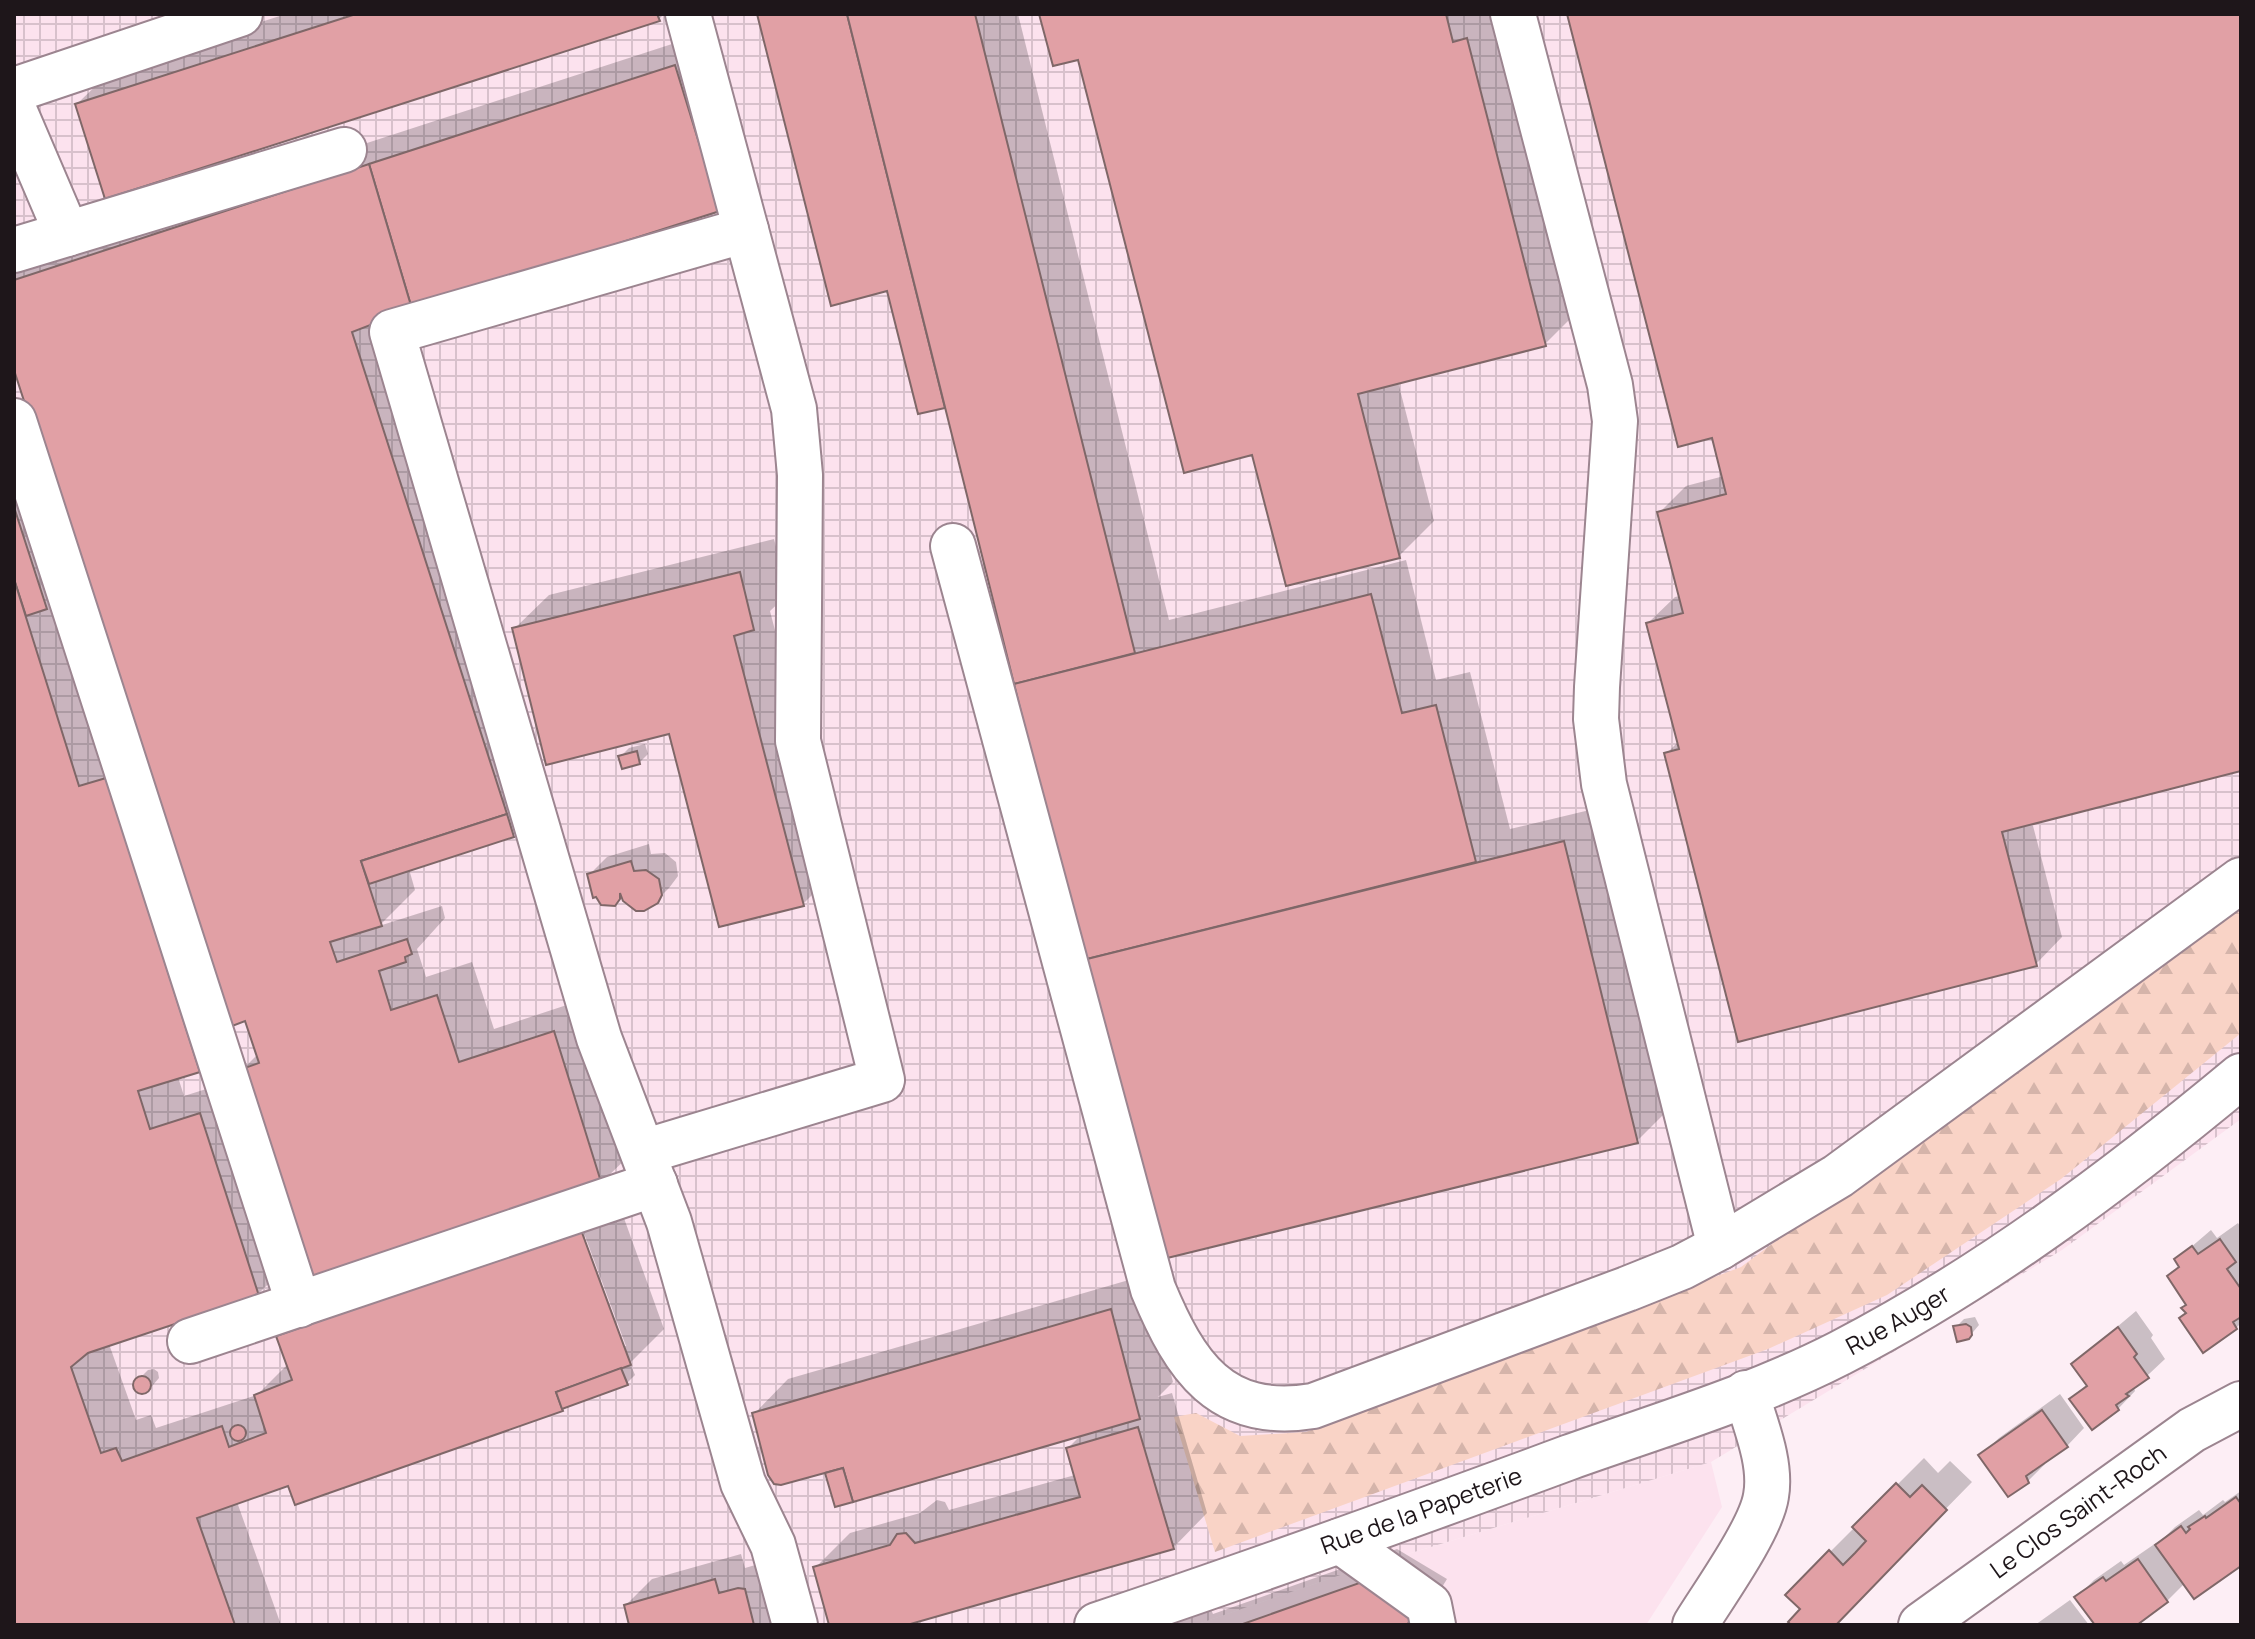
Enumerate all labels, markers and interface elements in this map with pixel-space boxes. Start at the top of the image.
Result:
street label: Rue Auger [1840,1276,1956,1362]
street label: Le Clos Saint-Roch [1983,1436,2172,1585]
street label: Rue de la Papeterie [1316,1458,1526,1561]

